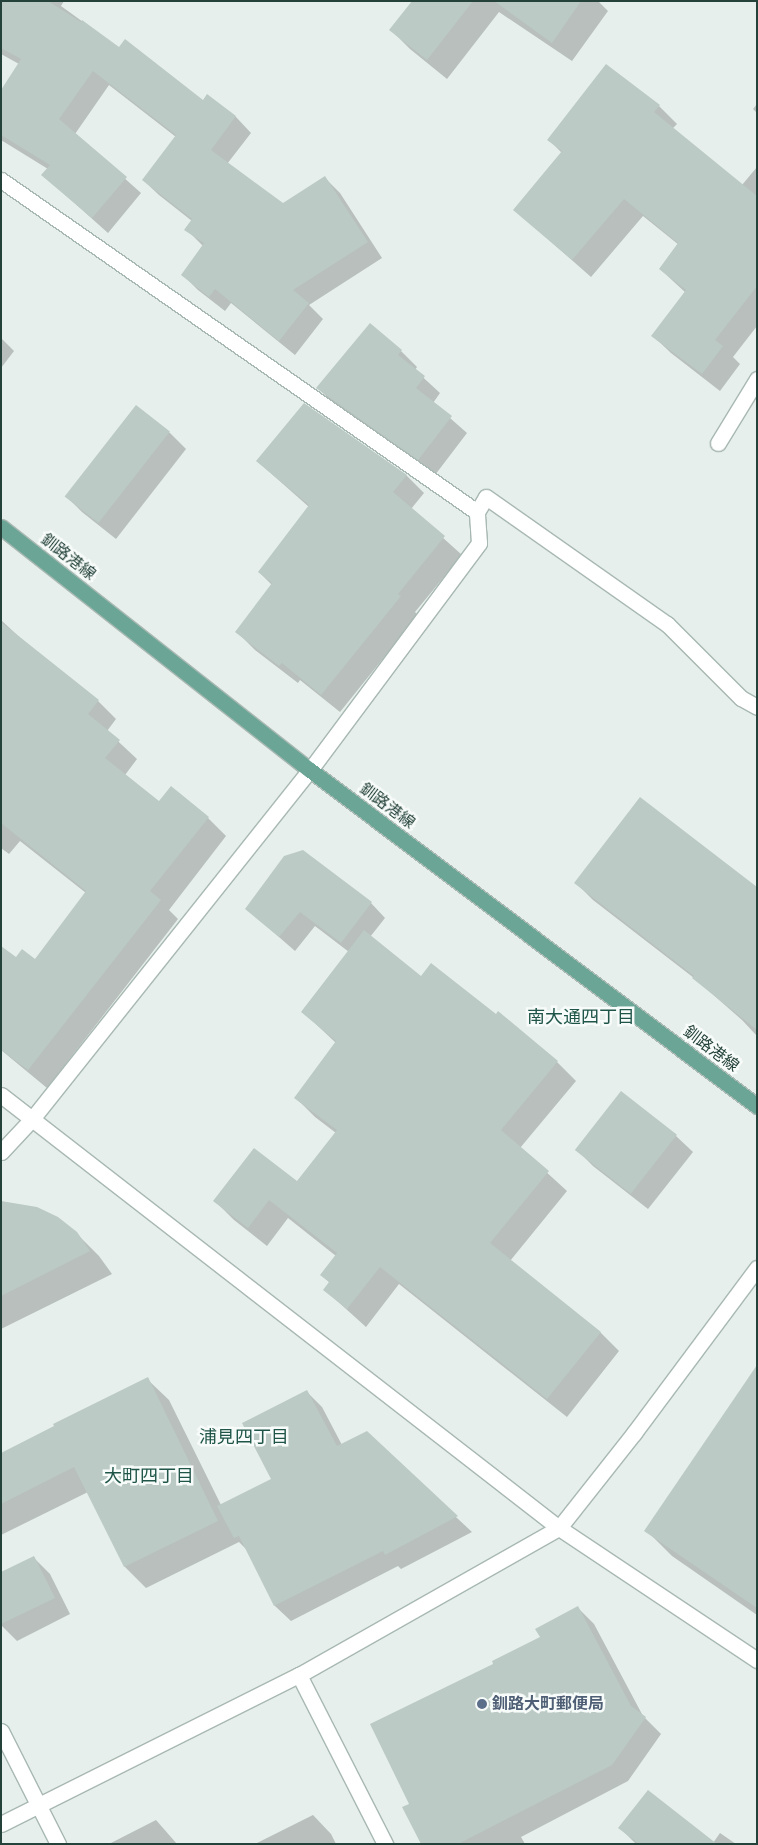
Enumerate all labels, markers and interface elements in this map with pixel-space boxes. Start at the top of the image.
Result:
street label: 釧路港線 [37,530,99,584]
street label: 釧路港線 [356,779,418,833]
district label: 南大通四丁目 [527,1006,635,1028]
street label: 釧路港線 [680,1022,742,1076]
district label: 浦見四丁目 [199,1426,289,1448]
district label: 大町四丁目 [104,1465,194,1487]
place label: 釧路大町郵便局 [492,1694,604,1714]
marker: 釧路大町郵便局 [476,1698,488,1710]

